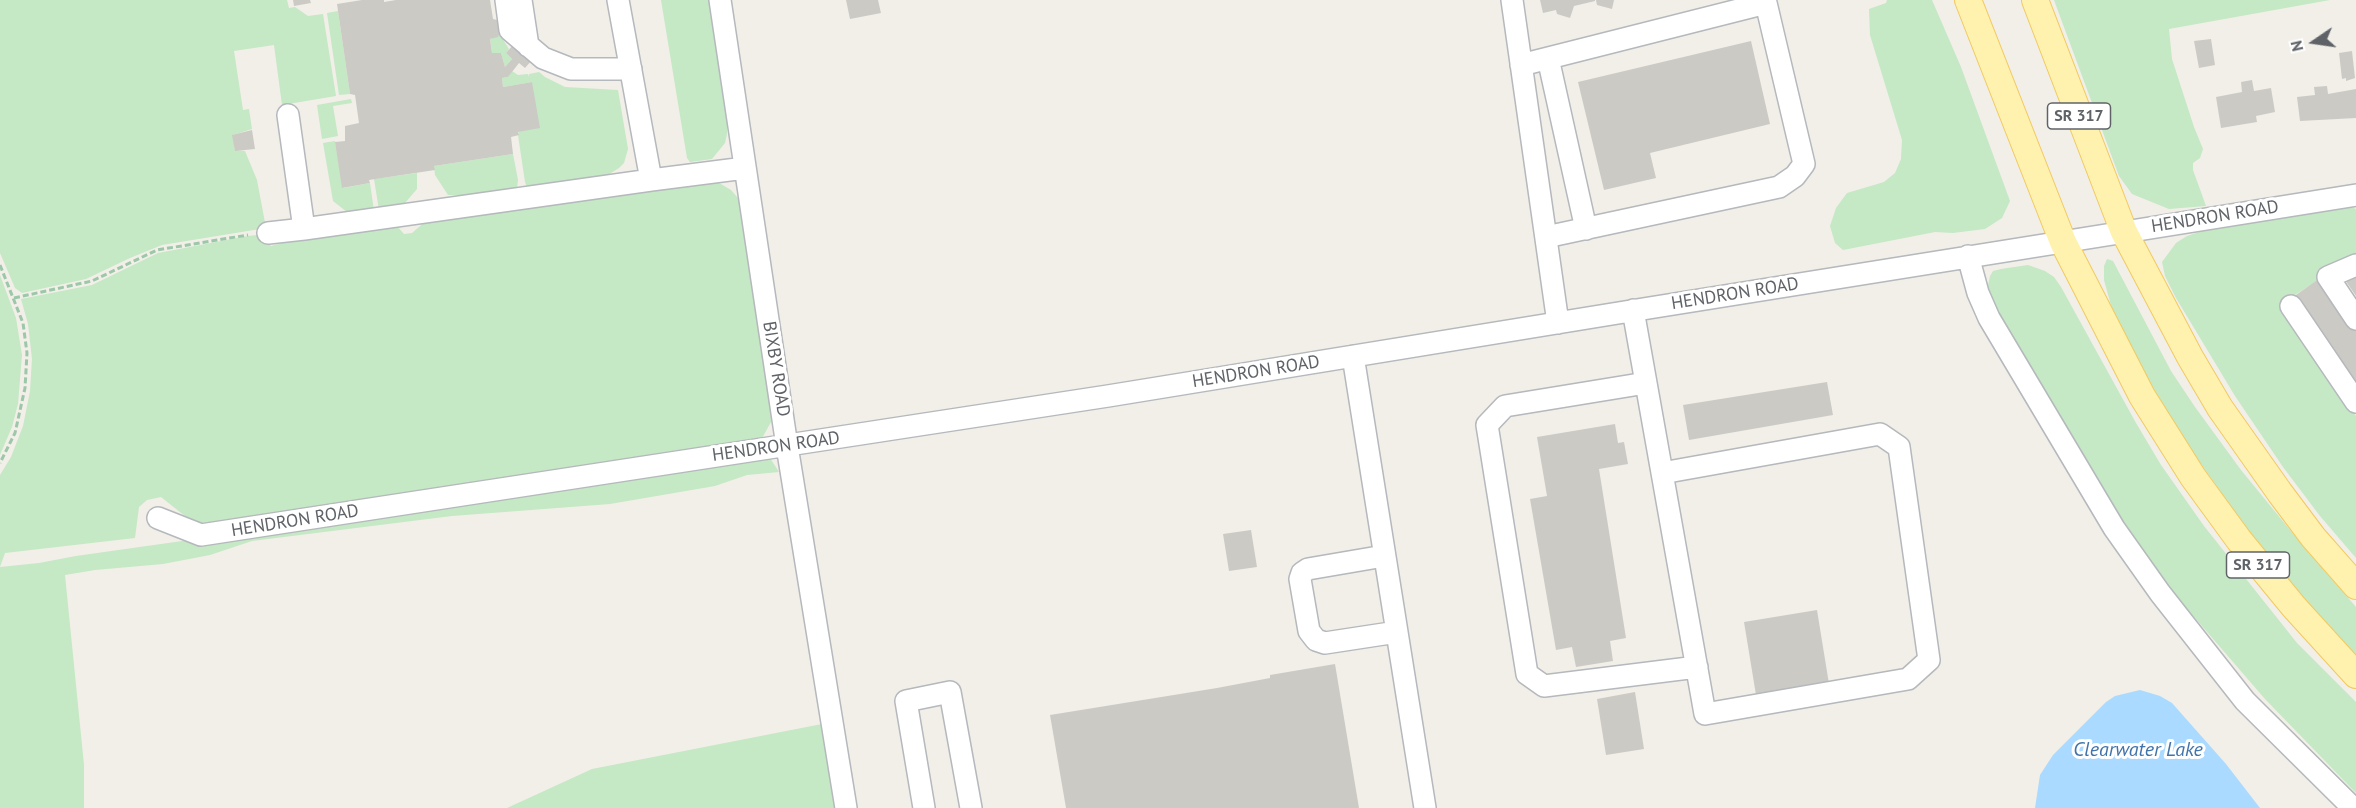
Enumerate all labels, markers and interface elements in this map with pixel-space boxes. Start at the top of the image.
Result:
north arrow [2284,12,2344,72]
text: N [2286,39,2307,53]
road number: SR 317 [2048,103,2110,129]
street label: HENDRON ROAD [2150,196,2280,238]
street label: HENDRON ROAD [1670,273,1800,315]
street label: BIXBY ROAD [758,320,794,418]
street label: HENDRON ROAD [1191,351,1321,393]
street label: HENDRON ROAD [711,427,841,467]
street label: HENDRON ROAD [230,500,360,542]
road number: SR 317 [2226,552,2290,578]
water label: Clearwater Lake [2073,738,2203,762]

